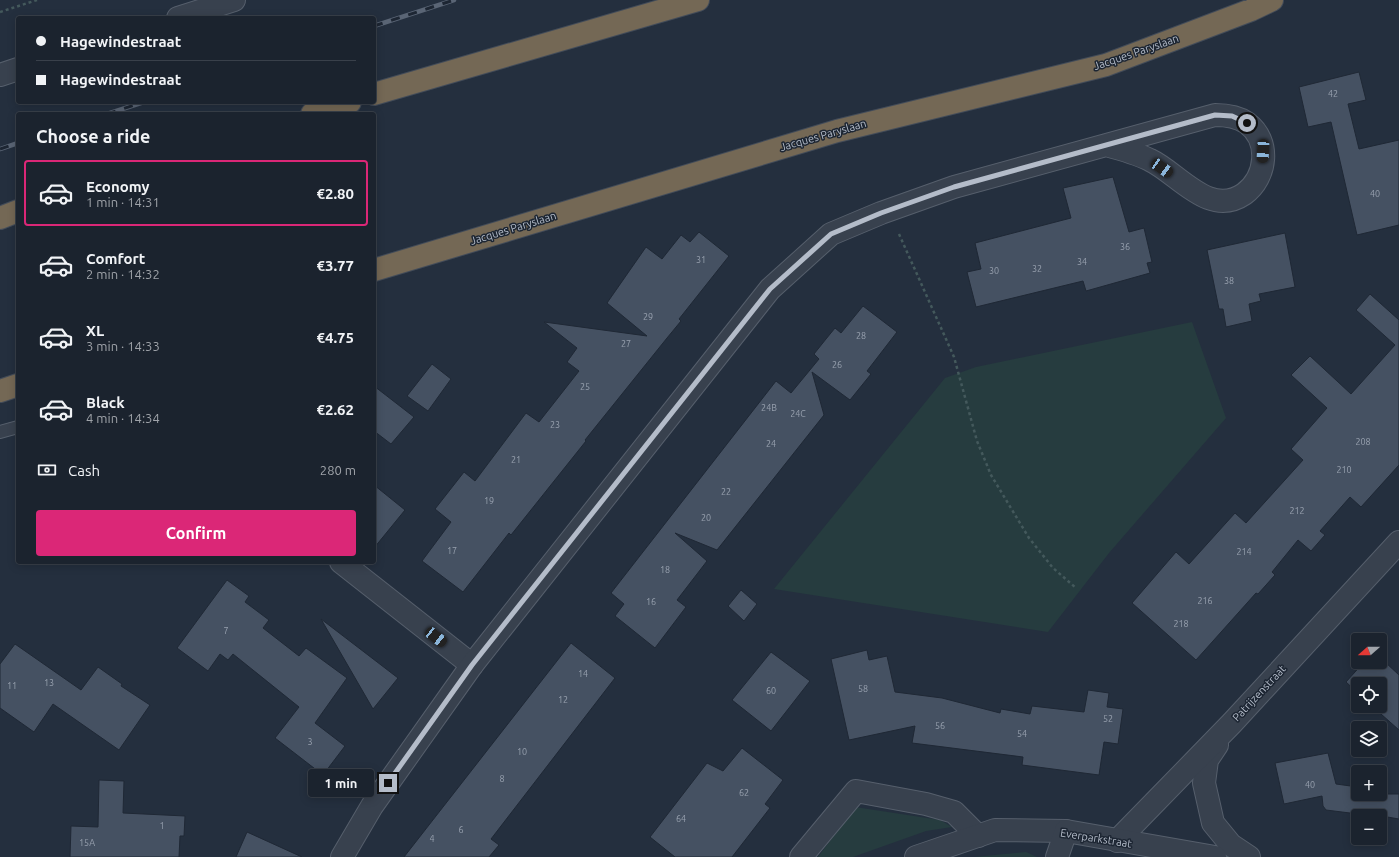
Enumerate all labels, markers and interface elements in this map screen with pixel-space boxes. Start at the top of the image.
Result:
street label: Jacques Paryslaan [1092,32,1180,72]
text: Hagewindestraat [60,33,181,50]
text: Hagewindestraat [60,71,181,88]
house number: 42 [1328,89,1338,99]
route start [1238,114,1256,132]
street label: Jacques Paryslaan [778,117,868,153]
text: Choose a ride [36,126,150,146]
car [1256,139,1270,163]
car [1149,156,1175,180]
icon: car [38,175,74,211]
text: Economy [86,178,150,195]
text: €2.80 [316,185,354,202]
house number: 40 [1370,189,1380,199]
text: 1 min · 14:31 [86,195,160,209]
street label: Jacques Paryslaan [469,209,557,247]
house number: 36 [1120,242,1130,252]
icon: car [38,247,74,283]
text: Comfort [86,250,145,267]
house number: 31 [696,255,706,265]
text: €3.77 [316,257,354,274]
house number: 34 [1077,257,1087,267]
house number: 32 [1032,264,1042,274]
house number: 30 [989,266,999,276]
text: 2 min · 14:32 [86,267,160,281]
house number: 38 [1224,276,1234,286]
house number: 29 [643,312,653,322]
icon: car [38,319,74,355]
text: XL [86,322,104,339]
text: €4.75 [316,329,354,346]
house number: 28 [856,331,866,341]
text: 3 min · 14:33 [86,339,160,353]
house number: 27 [621,339,631,349]
house number: 26 [832,360,842,370]
house number: 25 [580,382,590,392]
icon: car [38,391,74,427]
text: Black [86,394,125,411]
text: €2.62 [316,401,354,418]
house number: 24B [761,403,777,413]
house number: 24C [790,409,806,419]
text: 4 min · 14:34 [86,411,160,425]
house number: 23 [550,420,560,430]
house number: 208 [1355,437,1371,447]
house number: 24 [766,439,776,449]
house number: 21 [511,455,521,465]
icon: cash [36,459,58,481]
text: Cash [68,462,100,479]
text: 280 m [320,463,356,477]
house number: 210 [1336,465,1352,475]
house number: 22 [721,487,731,497]
house number: 19 [484,496,494,506]
house number: 212 [1289,506,1305,516]
button: Confirm [36,510,356,556]
house number: 20 [701,513,711,523]
house number: 17 [447,546,457,556]
house number: 214 [1236,547,1252,557]
house number: 18 [660,565,670,575]
house number: 216 [1197,596,1213,606]
house number: 16 [646,597,656,607]
house number: 218 [1173,619,1189,629]
car [423,625,449,649]
house number: 7 [223,626,229,636]
north arrow [1351,633,1387,669]
map controls [1351,633,1387,845]
street label: Patrijzenstraat [1230,662,1288,723]
house number: 14 [578,669,588,679]
button: locate [1351,677,1387,713]
house number: 13 [44,678,54,688]
house number: 11 [7,681,17,691]
house number: 58 [858,684,868,694]
house number: 60 [766,686,776,696]
house number: 12 [558,695,568,705]
house number: 52 [1103,714,1113,724]
house number: 56 [935,721,945,731]
button: layers [1351,721,1387,757]
house number: 54 [1017,729,1027,739]
house number: 3 [307,737,313,747]
house number: 10 [517,747,527,757]
button: + [1351,765,1387,801]
callout: 1 min [308,769,374,797]
route end [379,774,397,792]
house number: 8 [499,774,505,784]
text: 1 min [325,776,357,790]
house number: 40 [1305,780,1315,790]
house number: 62 [739,788,749,798]
button: − [1351,809,1387,845]
house number: 64 [676,814,686,824]
house number: 1 [159,821,165,831]
house number: 6 [458,825,464,835]
street label: Everparkstraat [1059,826,1133,850]
house number: 4 [429,834,435,844]
house number: 15A [79,838,95,848]

